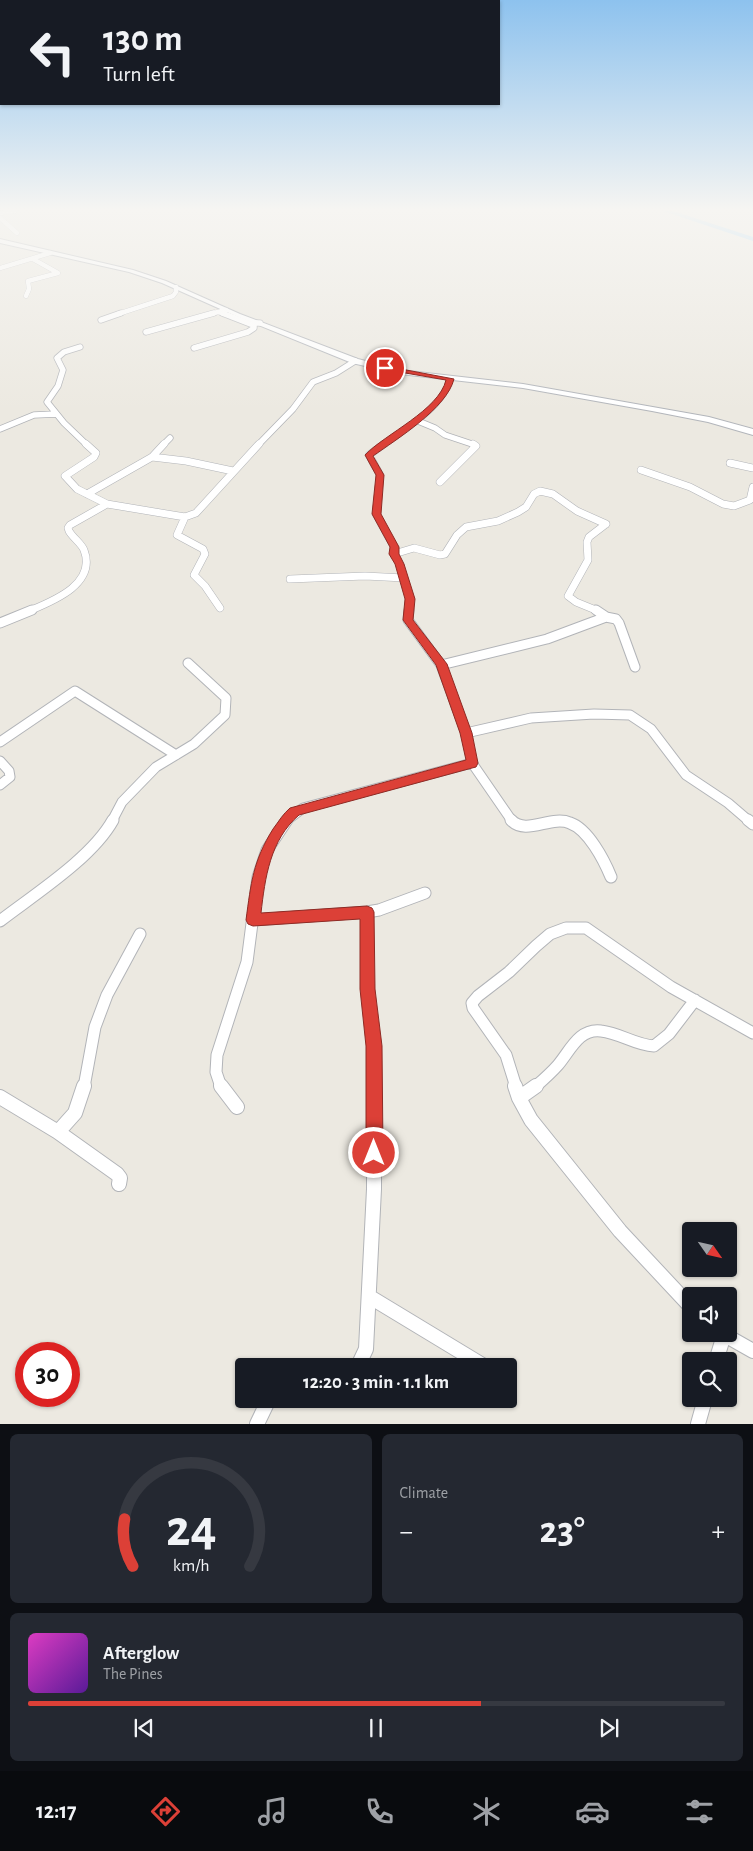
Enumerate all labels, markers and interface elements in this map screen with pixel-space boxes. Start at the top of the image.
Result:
icon: left [20,20,85,85]
text: 130 m [103,22,182,57]
text: Turn left [103,63,175,85]
pin [364,347,406,389]
icon: arrive [371,354,399,382]
position arrow [347,1126,399,1178]
north arrow [682,1222,738,1278]
map controls [682,1222,737,1407]
button: sound [682,1287,737,1342]
speed limit sign: 30 [15,1342,80,1407]
button: search [682,1352,737,1407]
text: 12:20 · 3 min · 1.1 km [303,1373,449,1392]
text: Climate [400,1485,448,1501]
text: 24 [165,1503,216,1555]
text: 23° [540,1512,585,1550]
text: − [400,1518,413,1546]
text: + [712,1518,725,1546]
text: km/h [172,1557,209,1575]
text: Afterglow [103,1644,179,1663]
text: The Pines [103,1666,163,1682]
icon: previous [130,1714,158,1742]
icon: pause [362,1714,390,1742]
icon: next [595,1714,623,1742]
icon: directions [148,1794,183,1829]
icon: music [255,1794,290,1829]
icon: phone [362,1794,397,1829]
icon: climate [469,1794,504,1829]
icon: car [575,1794,610,1829]
icon: filters [682,1794,717,1829]
text: 12:17 [36,1800,77,1822]

